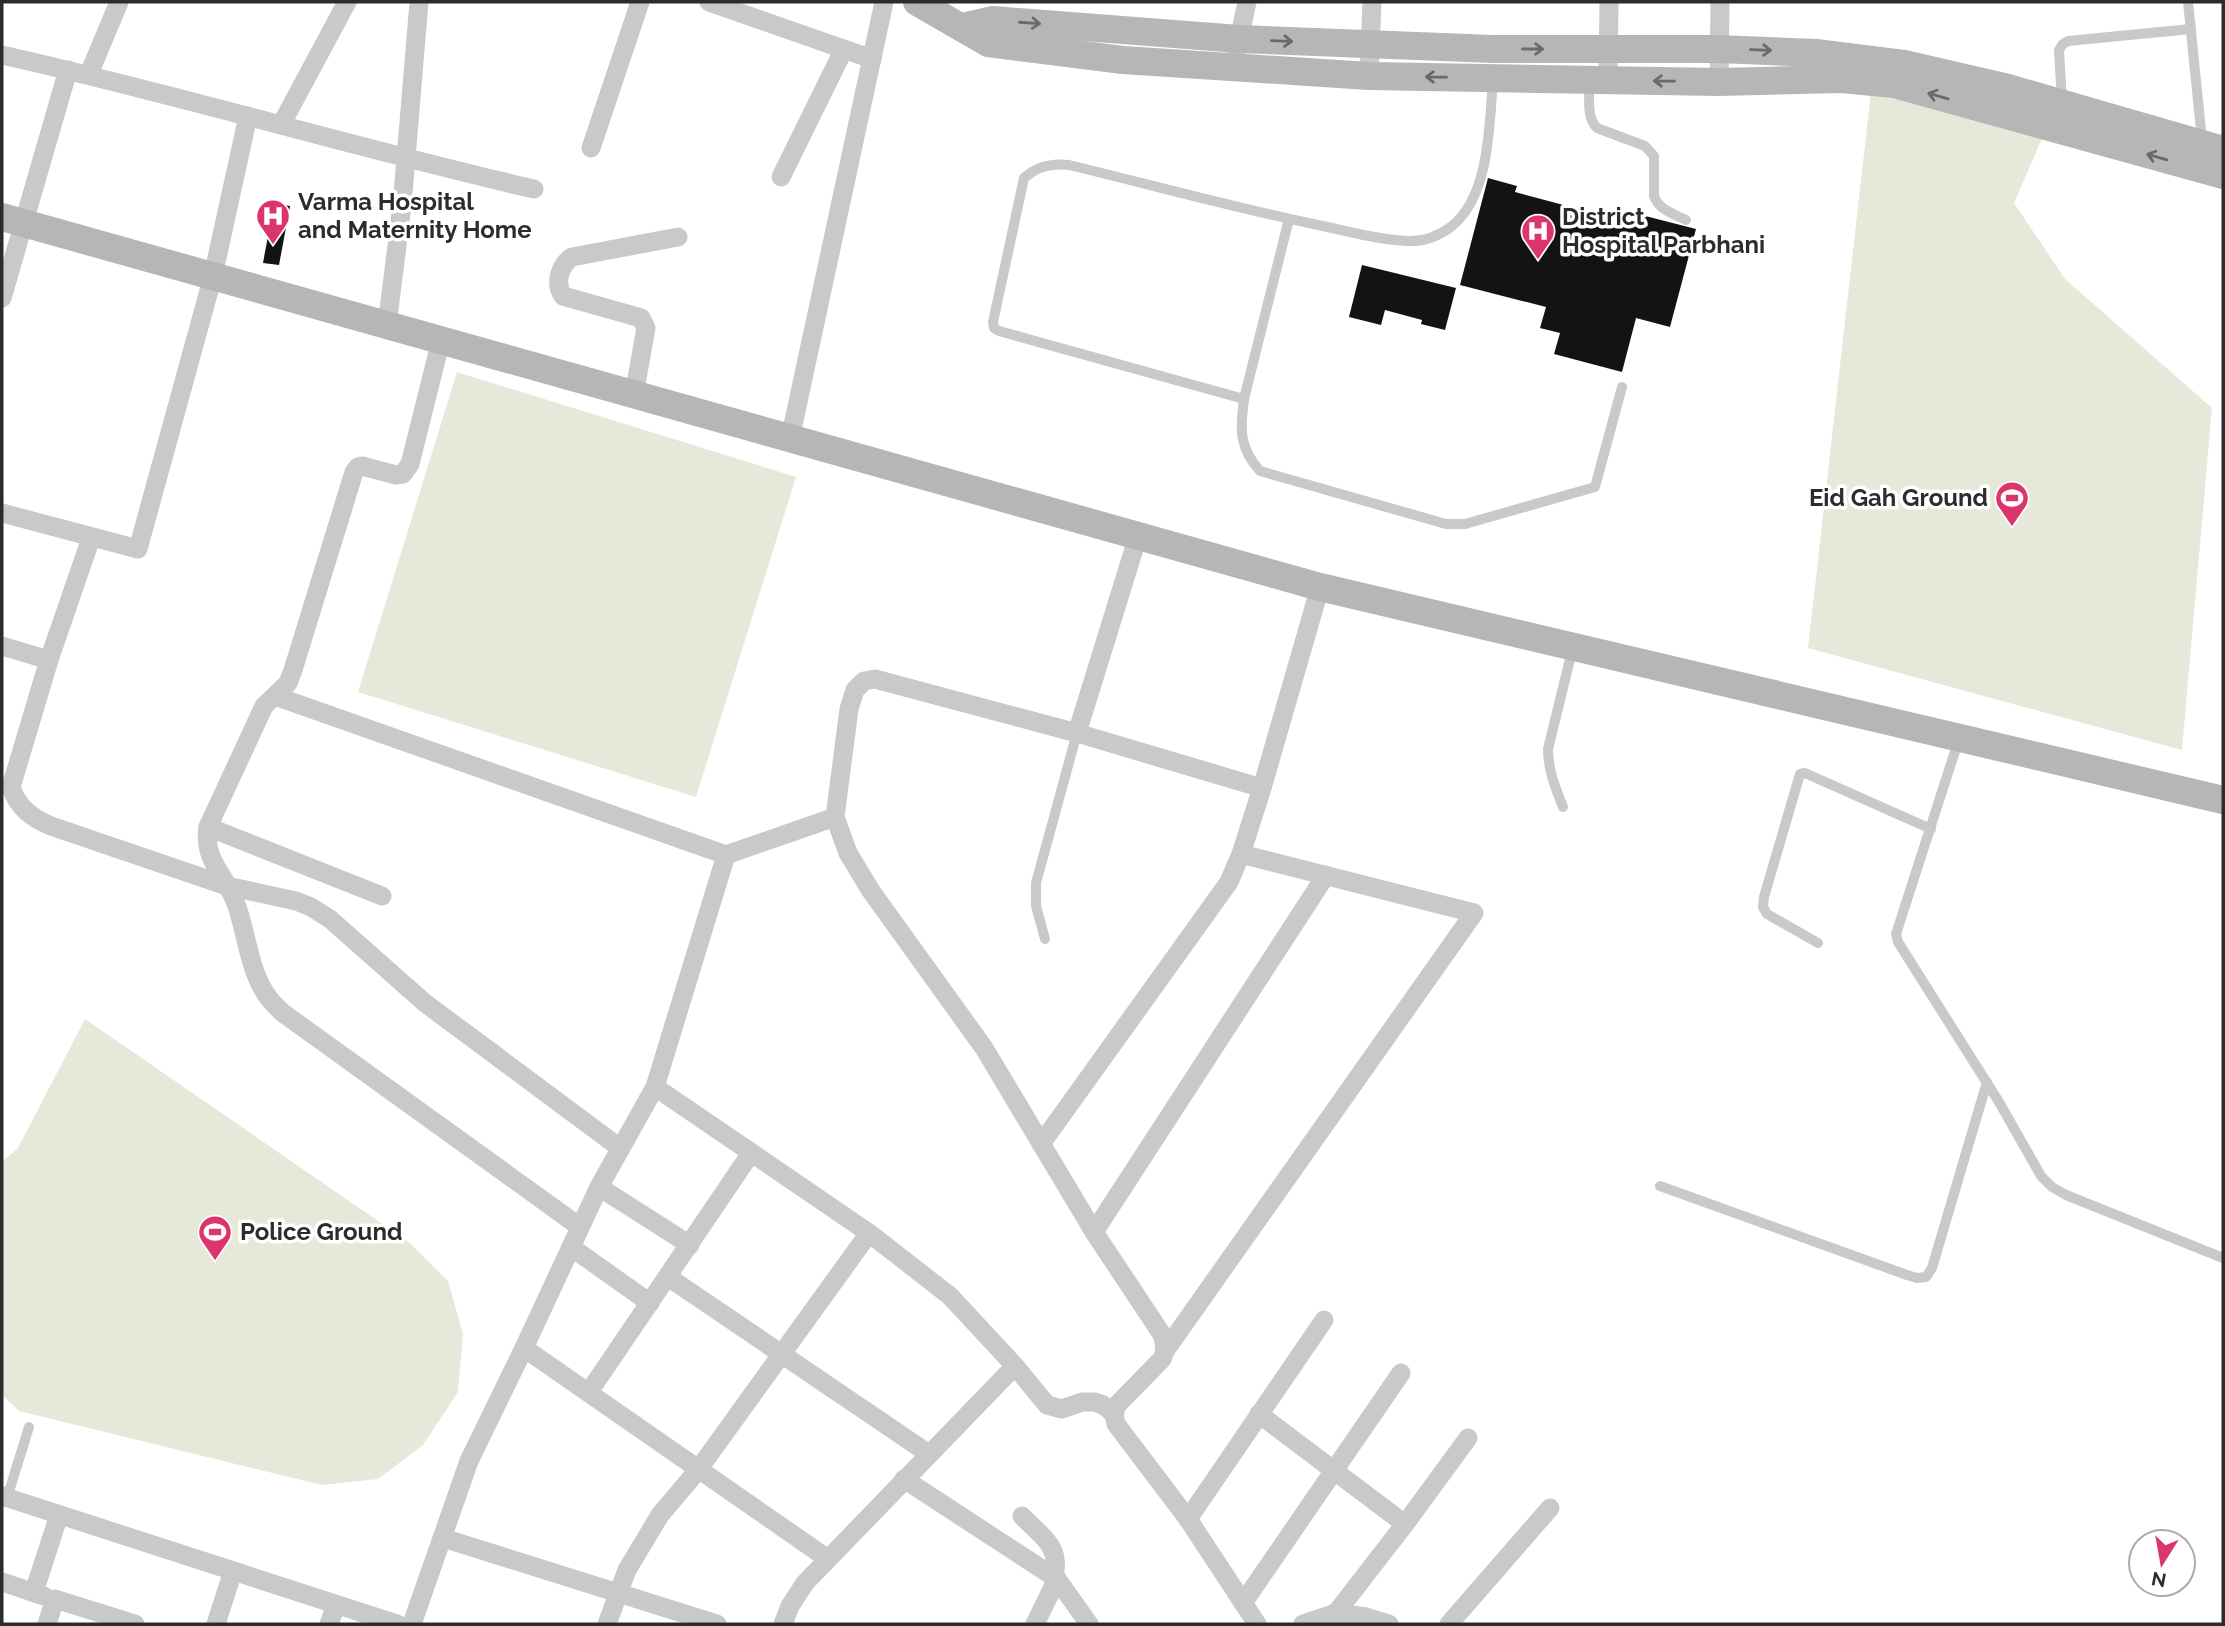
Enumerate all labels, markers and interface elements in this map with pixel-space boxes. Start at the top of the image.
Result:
one-way arrow [1018,17,1041,30]
one-way arrow [1270,34,1293,48]
one-way arrow [1522,42,1545,56]
one-way arrow [1749,44,1772,57]
one-way arrow [1425,70,1448,84]
one-way arrow [1652,74,1675,88]
one-way arrow [1927,89,1949,102]
one-way arrow [2147,150,2169,163]
place label: Varma Hospital and Maternity Home [298,187,532,244]
hospital icon: Varma Hospital and Maternity Home [254,197,292,246]
place label: District Hospital Parbhani [1562,202,1765,259]
hospital icon: District Hospital Parbhani [1519,212,1557,261]
sports icon: Eid Gah Ground [1993,479,2031,528]
place label: Eid Gah Ground [1809,483,1988,512]
sports icon: Police Ground [196,1213,234,1262]
place label: Police Ground [240,1217,402,1246]
north arrow [2127,1528,2197,1598]
text: N [2150,1568,2168,1592]

